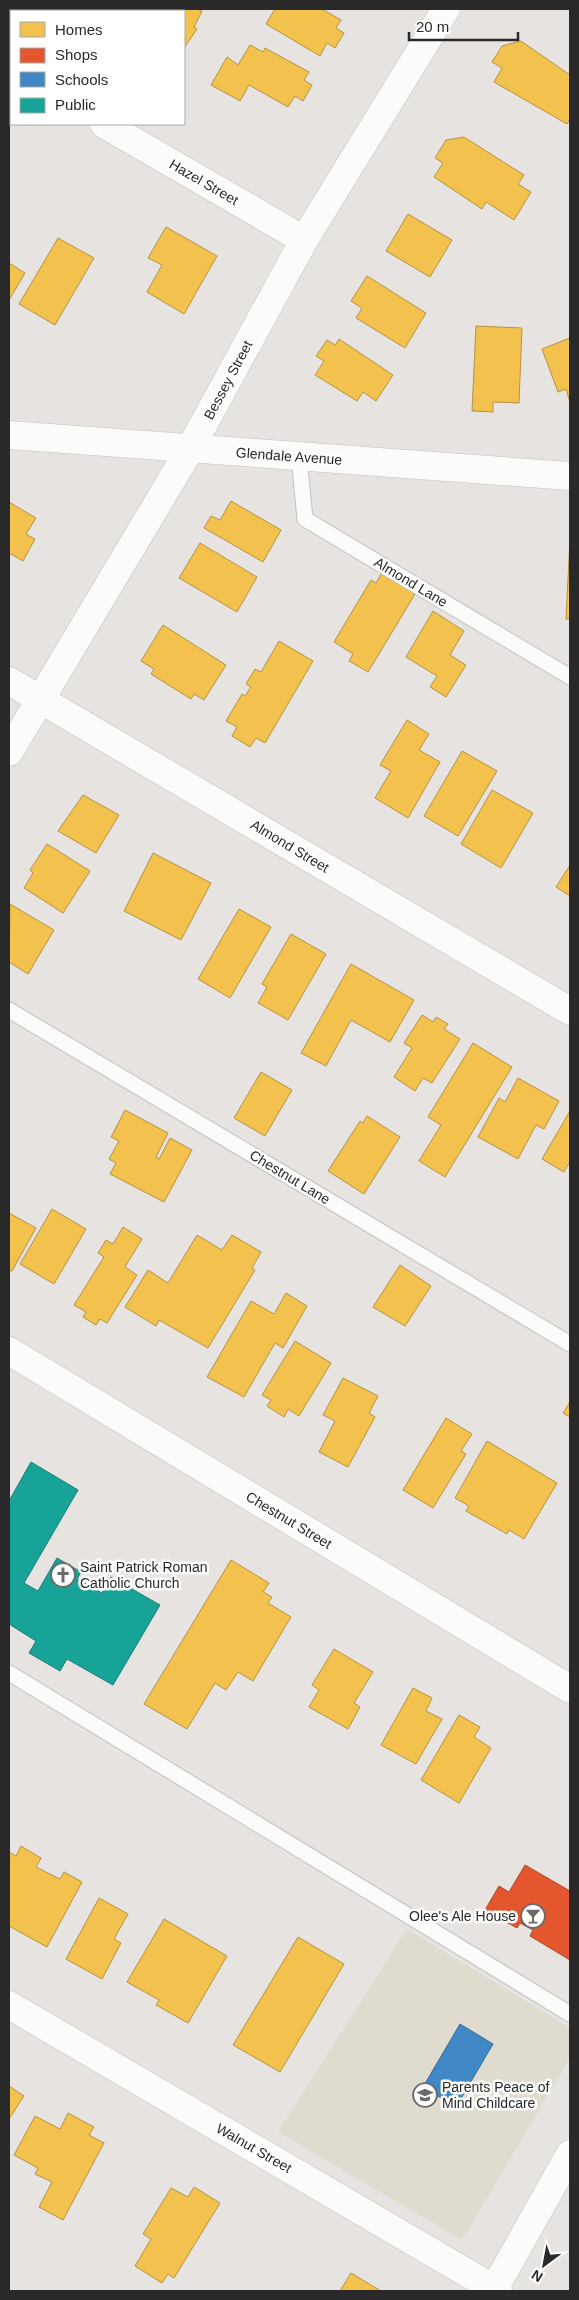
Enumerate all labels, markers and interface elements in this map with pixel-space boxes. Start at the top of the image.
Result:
legend [10,10,185,125]
scale bar [409,10,518,42]
text: 20 m [416,18,449,35]
text: Homes [55,21,103,38]
text: Shops [55,46,98,63]
text: Schools [55,71,108,88]
text: Public [55,96,96,113]
street label: Hazel Street [167,156,241,208]
street label: Bessey Street [200,338,256,422]
street label: Glendale Avenue [235,444,343,468]
street label: Almond Lane [372,554,451,610]
street label: Almond Street [248,816,332,876]
street label: Chestnut Lane [247,1147,333,1207]
street label: Chestnut Street [243,1488,335,1552]
place label: Saint Patrick Roman Catholic Church [80,1559,208,1591]
church icon: Saint Patrick Roman Catholic Church [50,1562,76,1588]
bar icon: Olee's Ale House [520,1903,546,1929]
place label: Olee's Ale House [409,1908,516,1924]
place label: Parents Peace of Mind Childcare [442,2079,550,2111]
school or university icon: Parents Peace of Mind Childcare [412,2082,438,2108]
street label: Walnut Street [213,2120,295,2176]
north arrow [519,2240,569,2290]
text: N [529,2267,546,2285]

